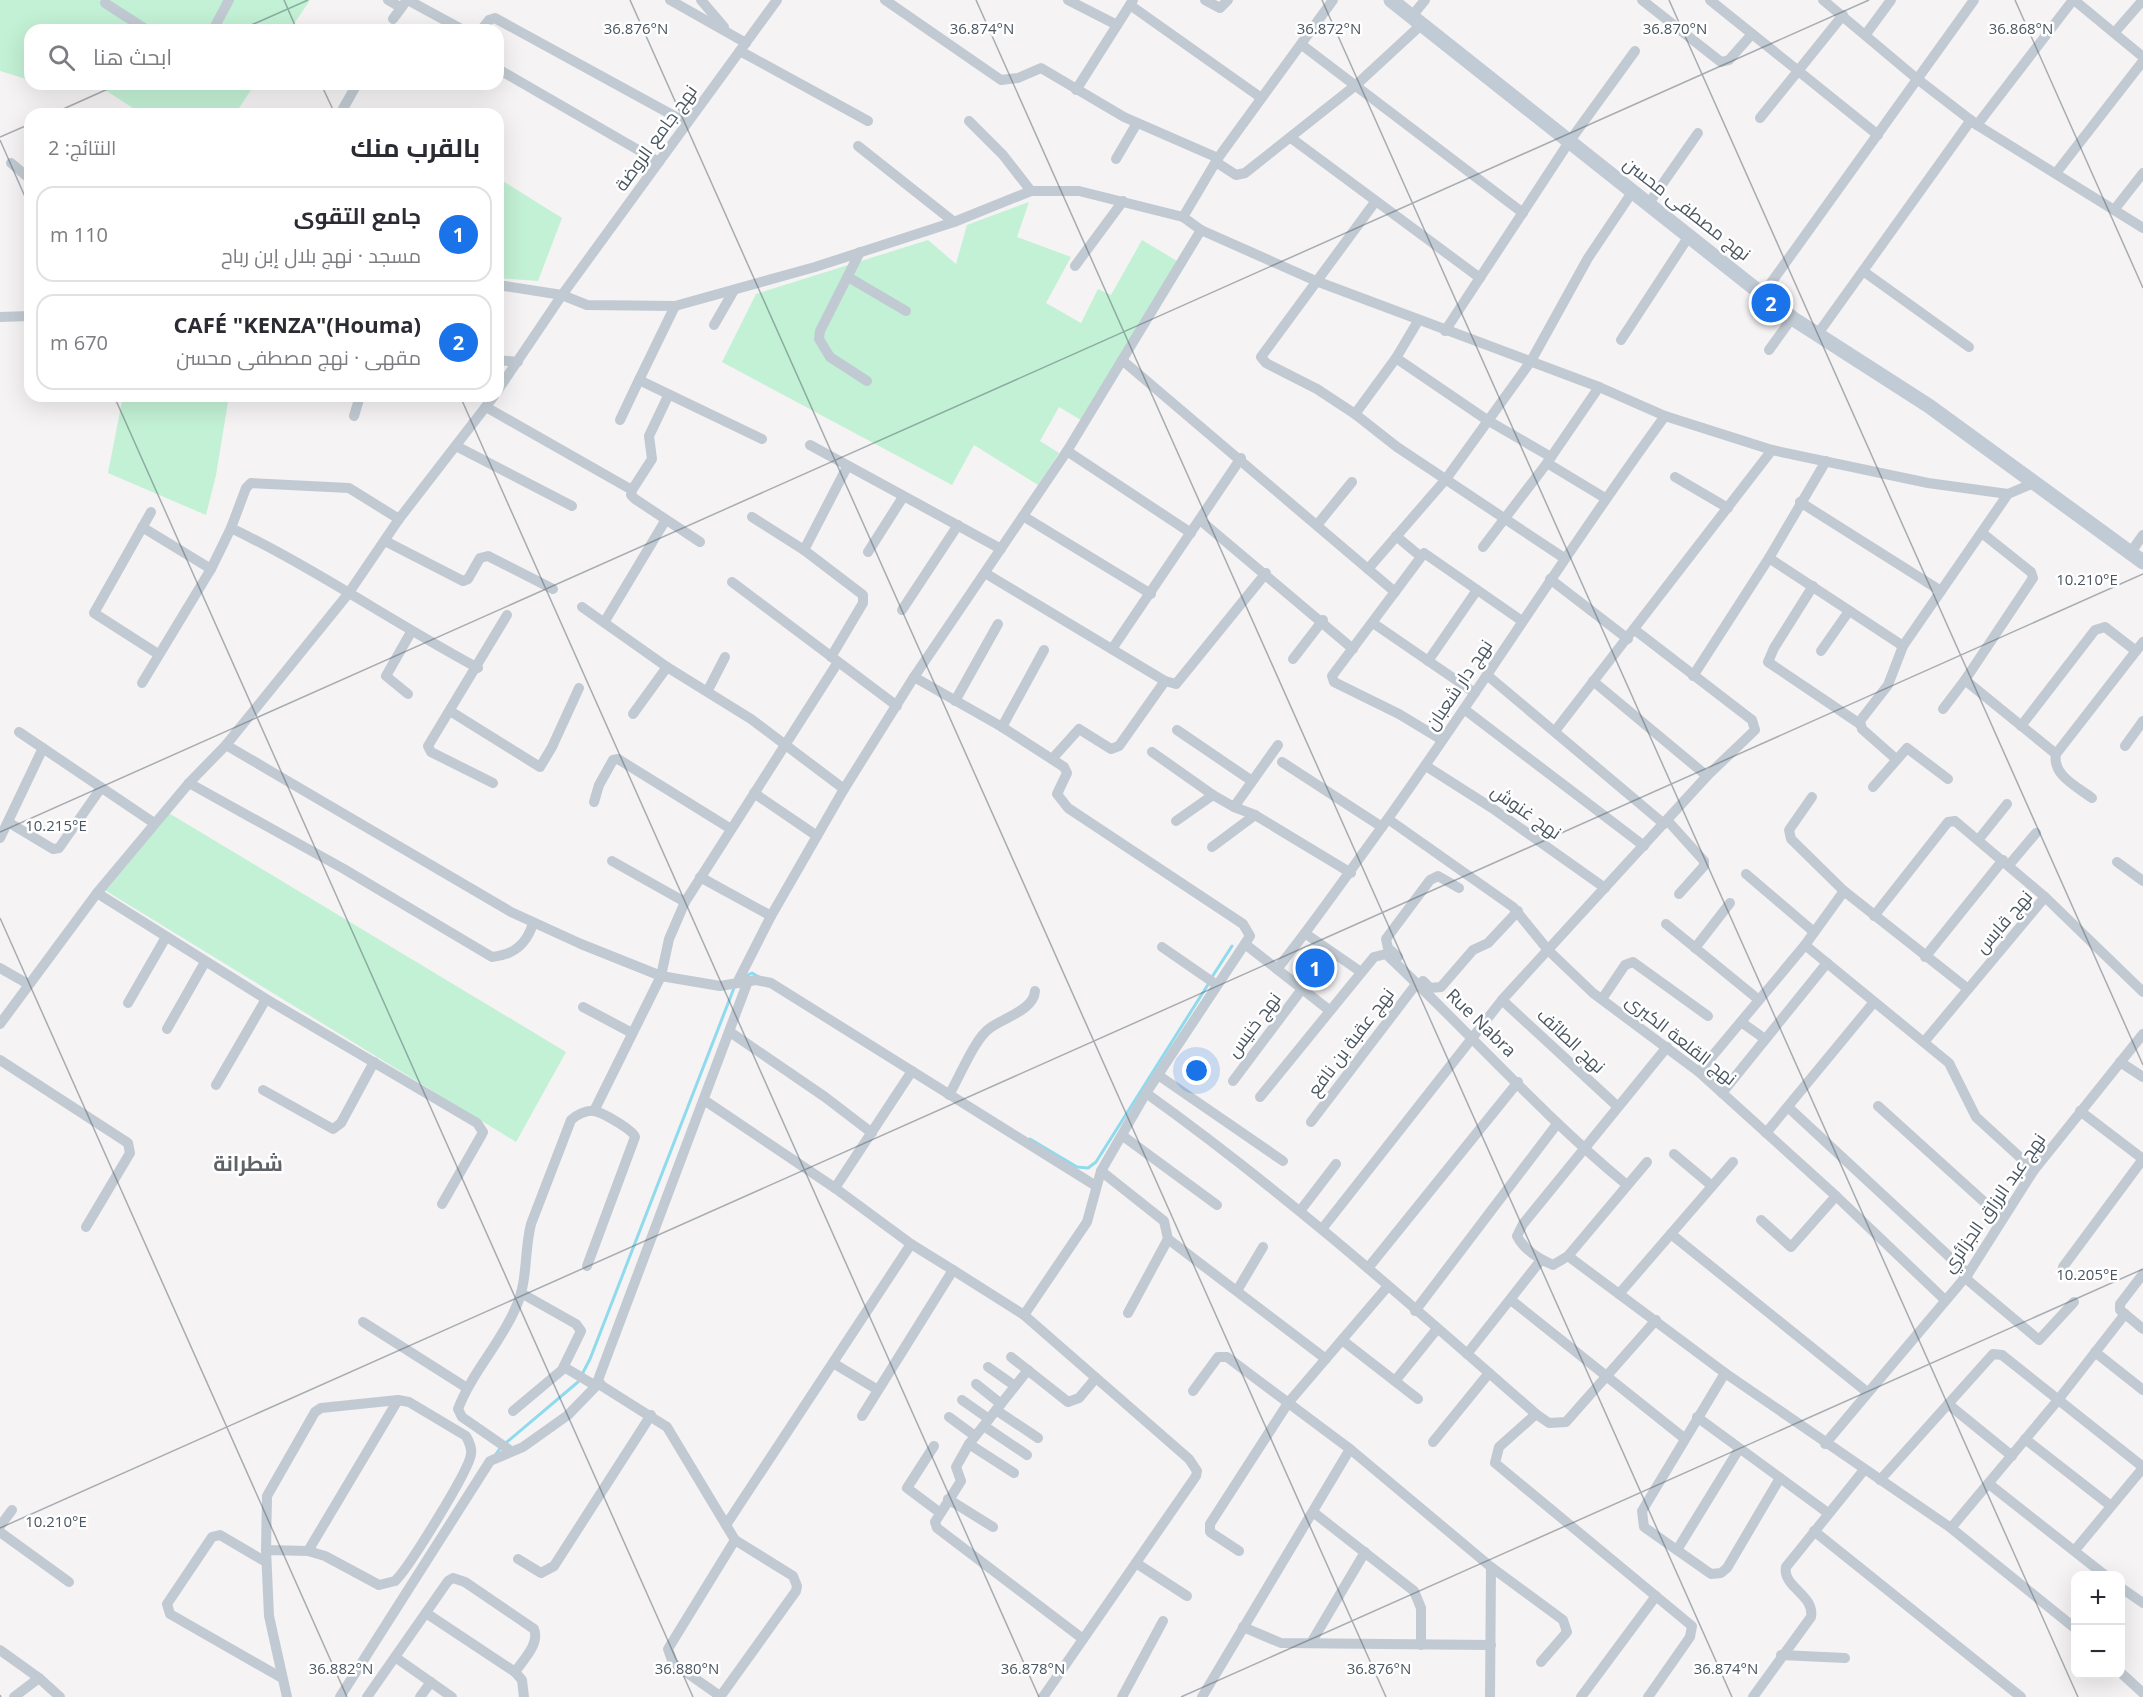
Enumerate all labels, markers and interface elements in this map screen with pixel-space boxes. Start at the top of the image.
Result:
text: 36.876°N [604,18,668,38]
text: 36.874°N [950,18,1014,38]
text: 36.872°N [1297,18,1361,38]
text: 36.870°N [1643,18,1707,38]
text: 36.868°N [1989,18,2053,38]
search box [24,24,504,90]
icon: search [45,41,78,74]
text: ابحث هنا [93,41,172,71]
street label: نهج جامع الروضة [609,79,703,196]
text: بالقرب منك [351,129,480,165]
text: النتائج: 2 [48,134,116,161]
street label: نهج مصطفى محسن [1618,151,1756,266]
text: جامع التقوى [294,200,421,230]
text: 110 m [50,221,108,248]
text: 1 [453,221,464,248]
text: مسجد · نهج بلال إبن رباح [221,242,421,269]
pin: 2 [1752,280,1790,326]
text: CAFÉ "KENZA"(Houma) [173,309,421,339]
text: 670 m [50,329,108,356]
text: 2 [453,329,464,356]
text: مقهى · نهج مصطفى محسن [176,344,421,371]
text: 10.210°E [2056,569,2118,589]
street label: نهج دار شعبان [1419,634,1498,735]
street label: نهج غنوش [1486,778,1567,845]
text: 10.215°E [25,815,87,835]
street label: نهج قابس [1969,885,2038,959]
pin: 1 [1296,946,1334,990]
street label: نهج عقبة بن نافع [1302,982,1400,1101]
street label: Rue Nabra [1441,983,1522,1062]
street label: نهج خنيس [1221,987,1286,1062]
street label: نهج القلعة الكبرى [1621,988,1742,1091]
street label: نهج الطائف [1532,1002,1611,1079]
your location [1182,1056,1211,1085]
street label: نهج عبد الرزاق الجزائري [1936,1128,2053,1279]
district label: شطرانة [213,1149,283,1177]
text: 10.205°E [2056,1264,2118,1284]
text: 10.210°E [25,1511,87,1531]
map controls [2071,1571,2125,1679]
button: + [2071,1571,2125,1625]
button: − [2071,1625,2125,1679]
text: 36.882°N [309,1658,373,1678]
text: 36.880°N [655,1658,719,1678]
text: 36.878°N [1001,1658,1065,1678]
text: 36.876°N [1347,1658,1411,1678]
text: 36.874°N [1694,1658,1758,1678]

